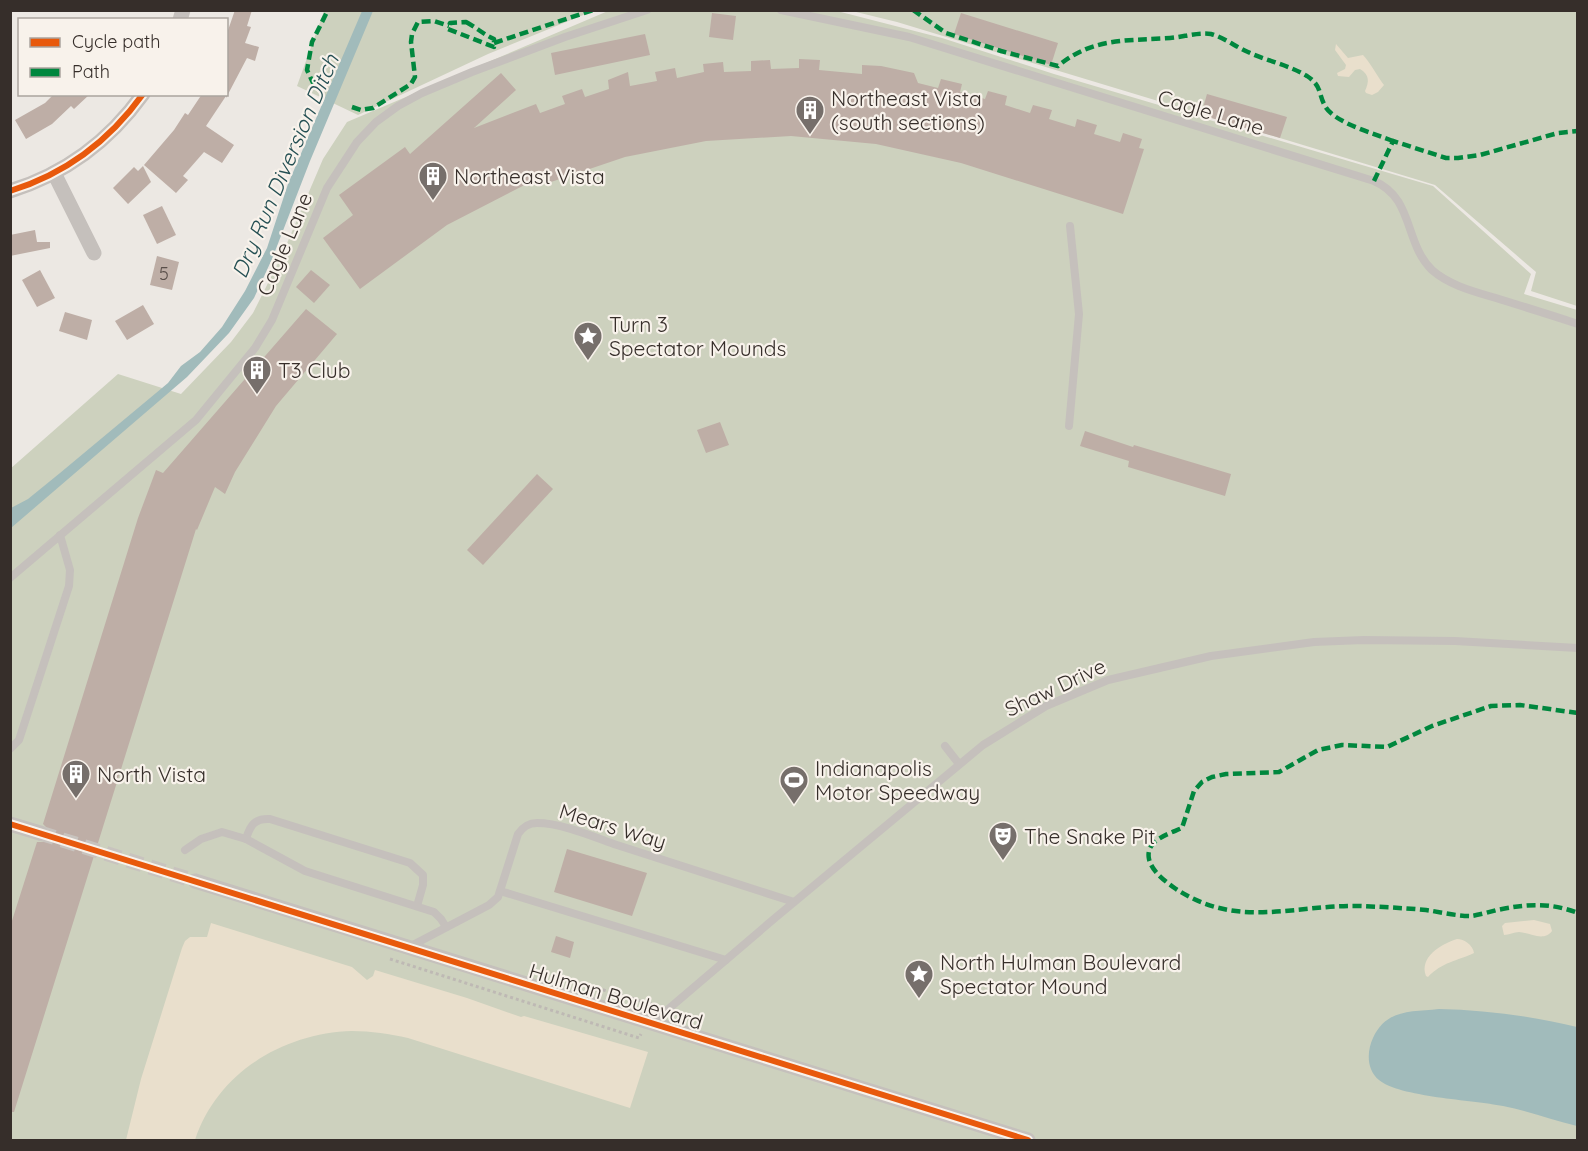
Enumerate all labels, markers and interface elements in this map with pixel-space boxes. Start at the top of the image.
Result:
legend [18,18,228,96]
text: Cycle path [72,30,160,53]
water label: Dry Run Diversion Ditch [225,49,345,282]
text: Path [72,60,110,83]
street label: Cagle Lane [1155,84,1267,140]
place label: Northeast Vista (south sections) [831,85,985,135]
building icon: Northeast Vista (south sections) [794,94,826,136]
building icon: Northeast Vista [417,160,449,202]
place label: Northeast Vista [454,163,605,189]
street label: Cagle Lane [251,188,317,300]
house number: 5 [159,262,169,285]
place label: Turn 3 Spectator Mounds [609,311,786,361]
place icon: Turn 3 Spectator Mounds [572,320,604,362]
building icon: T3 Club [241,354,273,396]
place label: T3 Club [278,357,351,383]
street label: Shaw Drive [1000,652,1110,722]
place label: Indianapolis Motor Speedway [815,755,980,805]
building icon: North Vista [60,758,92,800]
place label: North Vista [97,761,206,787]
sports icon: Indianapolis Motor Speedway [778,764,810,806]
street label: Mears Way [556,797,670,855]
theatre icon: The Snake Pit [987,820,1019,862]
place label: The Snake Pit [1024,823,1155,849]
place label: North Hulman Boulevard Spectator Mound [940,949,1181,999]
street label: Hulman Boulevard [526,957,706,1035]
place icon: North Hulman Boulevard Spectator Mound [903,958,935,1000]

